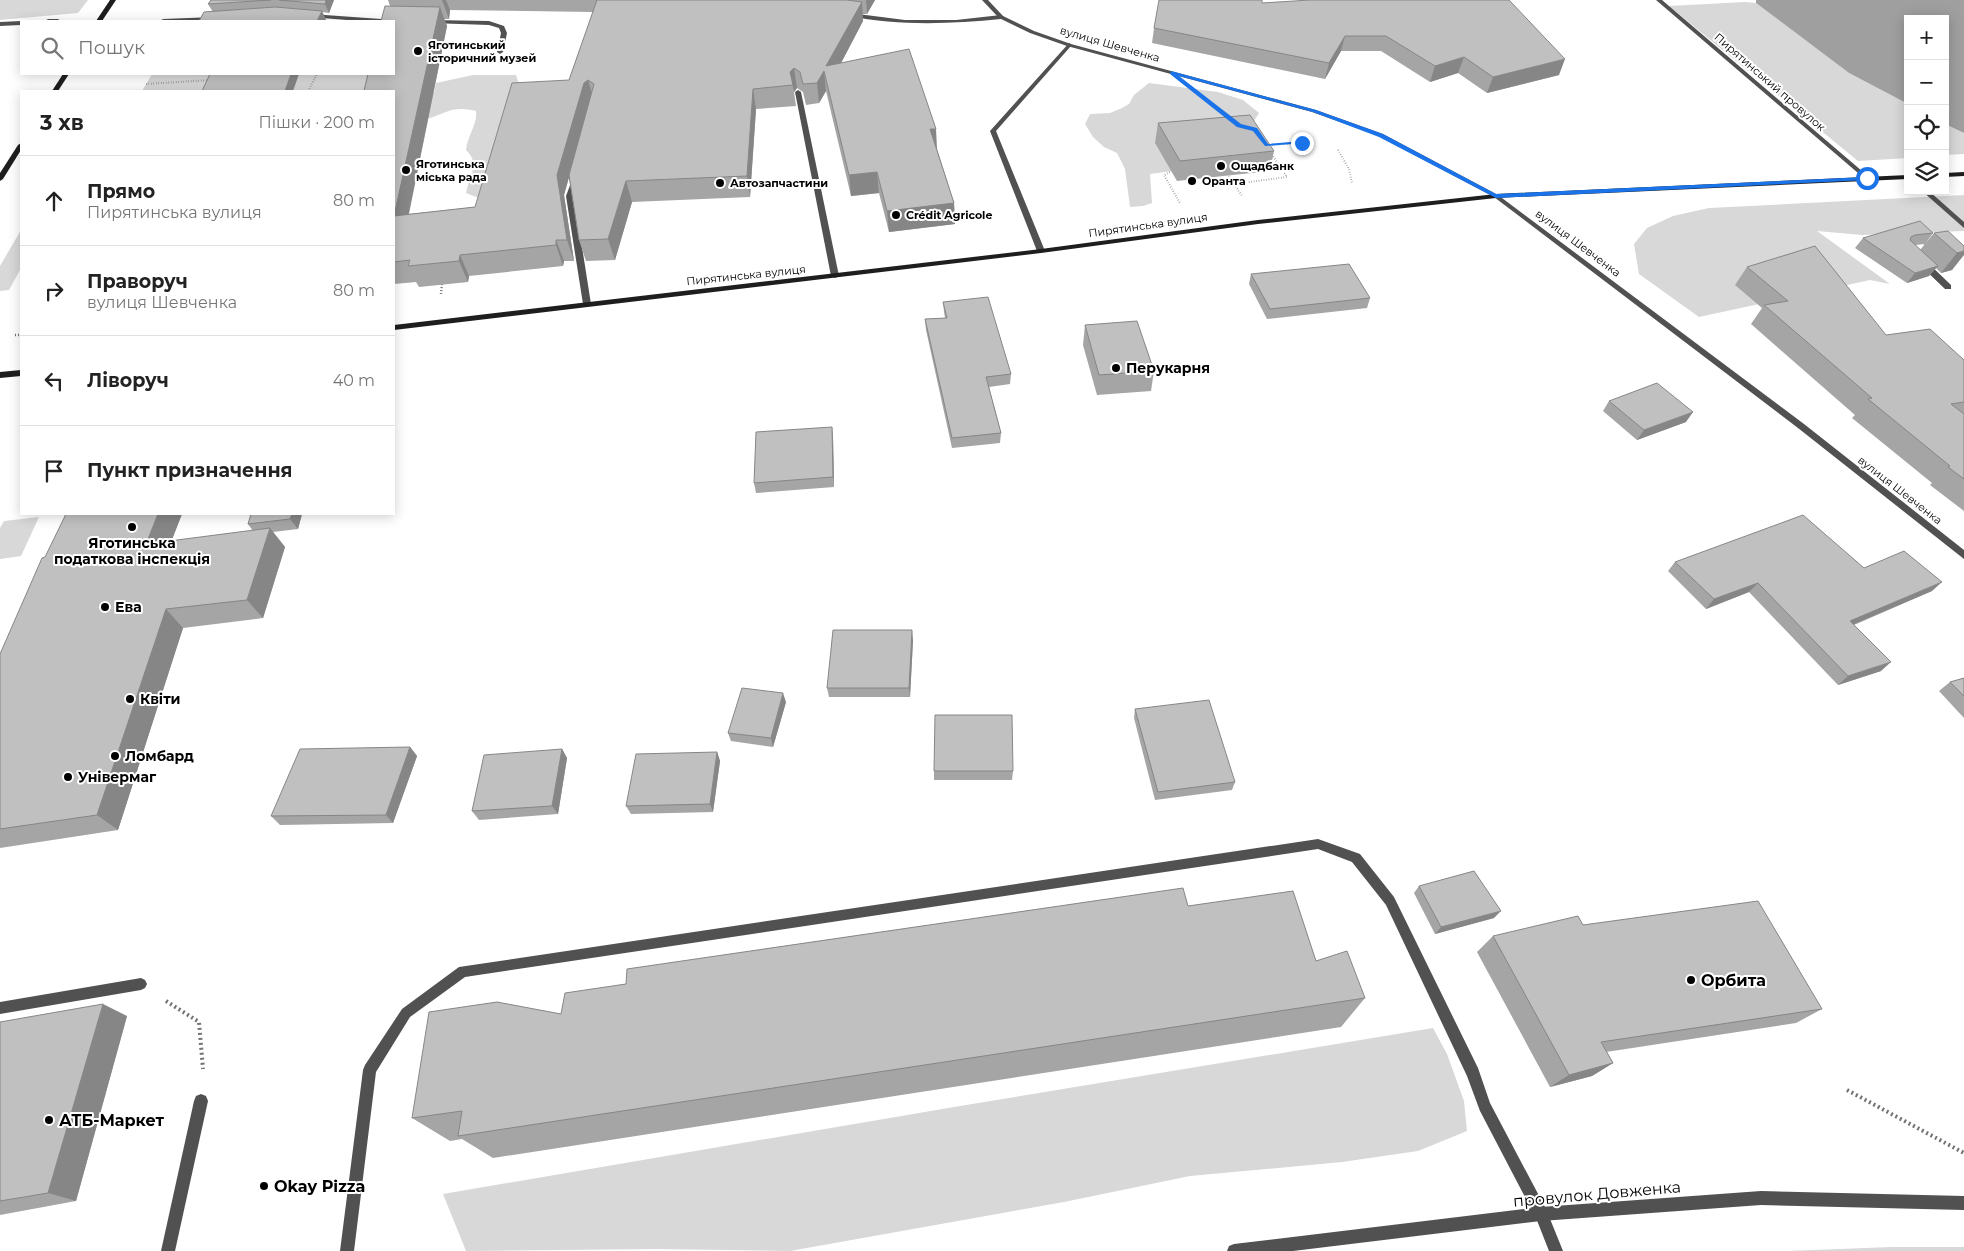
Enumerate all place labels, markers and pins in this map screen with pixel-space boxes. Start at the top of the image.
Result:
place label: Яготинський історичний музей [428,38,536,65]
marker: Яготинський історичний музей [412,45,424,57]
place label: Яготинська міська рада [416,157,487,184]
place label: Ощадбанк [1231,159,1295,173]
marker: Ощадбанк [1215,160,1227,172]
marker: Яготинська міська рада [400,164,412,176]
place label: Оранта [1202,174,1246,188]
marker: Оранта [1186,175,1198,187]
place label: Автозапчастини [730,176,828,190]
marker: Автозапчастини [714,177,726,189]
place label: Crédit Agricole [906,208,992,222]
marker: Crédit Agricole [890,209,902,221]
place label: Перукарня [1126,359,1210,377]
marker: Перукарня [1110,362,1122,374]
marker: Яготинська податкова інспекція [126,521,138,533]
place label: Яготинська податкова інспекція [54,534,210,568]
place label: Ева [115,598,142,616]
marker: Ева [99,601,111,613]
place label: Квіти [140,690,181,708]
marker: Квіти [124,693,136,705]
place label: Ломбард [125,747,194,765]
marker: Ломбард [109,750,121,762]
place label: Універмаг [78,768,157,786]
marker: Універмаг [62,771,74,783]
place label: Орбита [1701,971,1766,990]
marker: Орбита [1685,974,1697,986]
place label: АТБ-Маркет [59,1111,165,1130]
marker: АТБ-Маркет [43,1114,55,1126]
place label: Okay Pizza [274,1177,365,1196]
marker: Okay Pizza [258,1180,270,1192]

